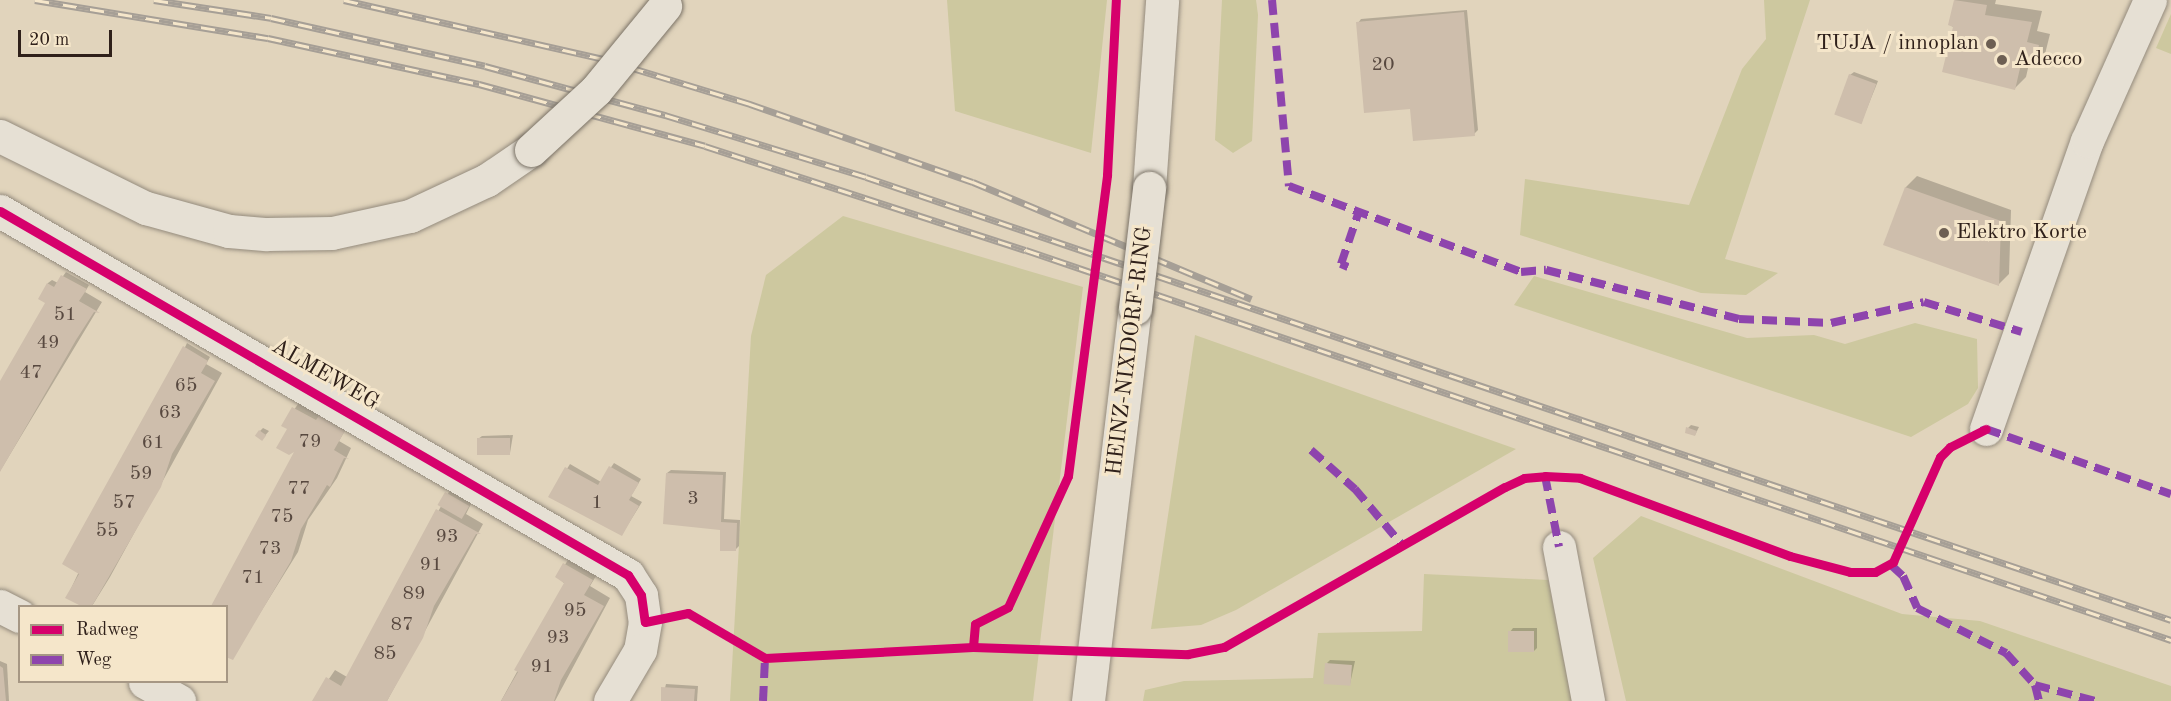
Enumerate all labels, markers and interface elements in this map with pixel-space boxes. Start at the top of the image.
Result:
scale bar [21,18,116,56]
text: 20 m [29,31,69,49]
place label: TUJA / innoplan [1816,31,1979,57]
marker: TUJA / innoplan [1984,37,1998,51]
place label: Adecco [2014,47,2083,73]
house number: 20 [1371,53,1395,77]
marker: Adecco [1995,53,2009,67]
place label: Elektro Korte [1956,220,2087,246]
street label: HEINZ-NIXDORF-RING [1102,225,1158,477]
marker: Elektro Korte [1937,226,1951,240]
house number: 51 [53,303,77,327]
house number: 49 [36,331,60,355]
street label: ALMEWEG [267,334,383,416]
house number: 47 [19,361,43,385]
house number: 65 [174,374,198,398]
house number: 63 [158,401,182,425]
house number: 79 [298,430,322,454]
house number: 61 [141,431,165,455]
house number: 59 [129,462,153,486]
house number: 77 [287,477,311,501]
house number: 3 [687,487,699,511]
house number: 57 [112,491,136,515]
house number: 1 [591,491,603,515]
house number: 75 [270,505,294,529]
house number: 55 [95,519,119,543]
house number: 93 [435,525,459,549]
house number: 73 [258,537,282,561]
house number: 91 [419,553,443,577]
house number: 71 [241,566,265,590]
house number: 89 [402,582,426,606]
house number: 95 [563,599,587,623]
legend [18,605,228,683]
house number: 87 [390,613,414,637]
text: Radweg [76,621,138,639]
house number: 93 [546,626,570,650]
house number: 85 [373,642,397,666]
text: Weg [76,651,112,669]
house number: 91 [530,655,554,679]

